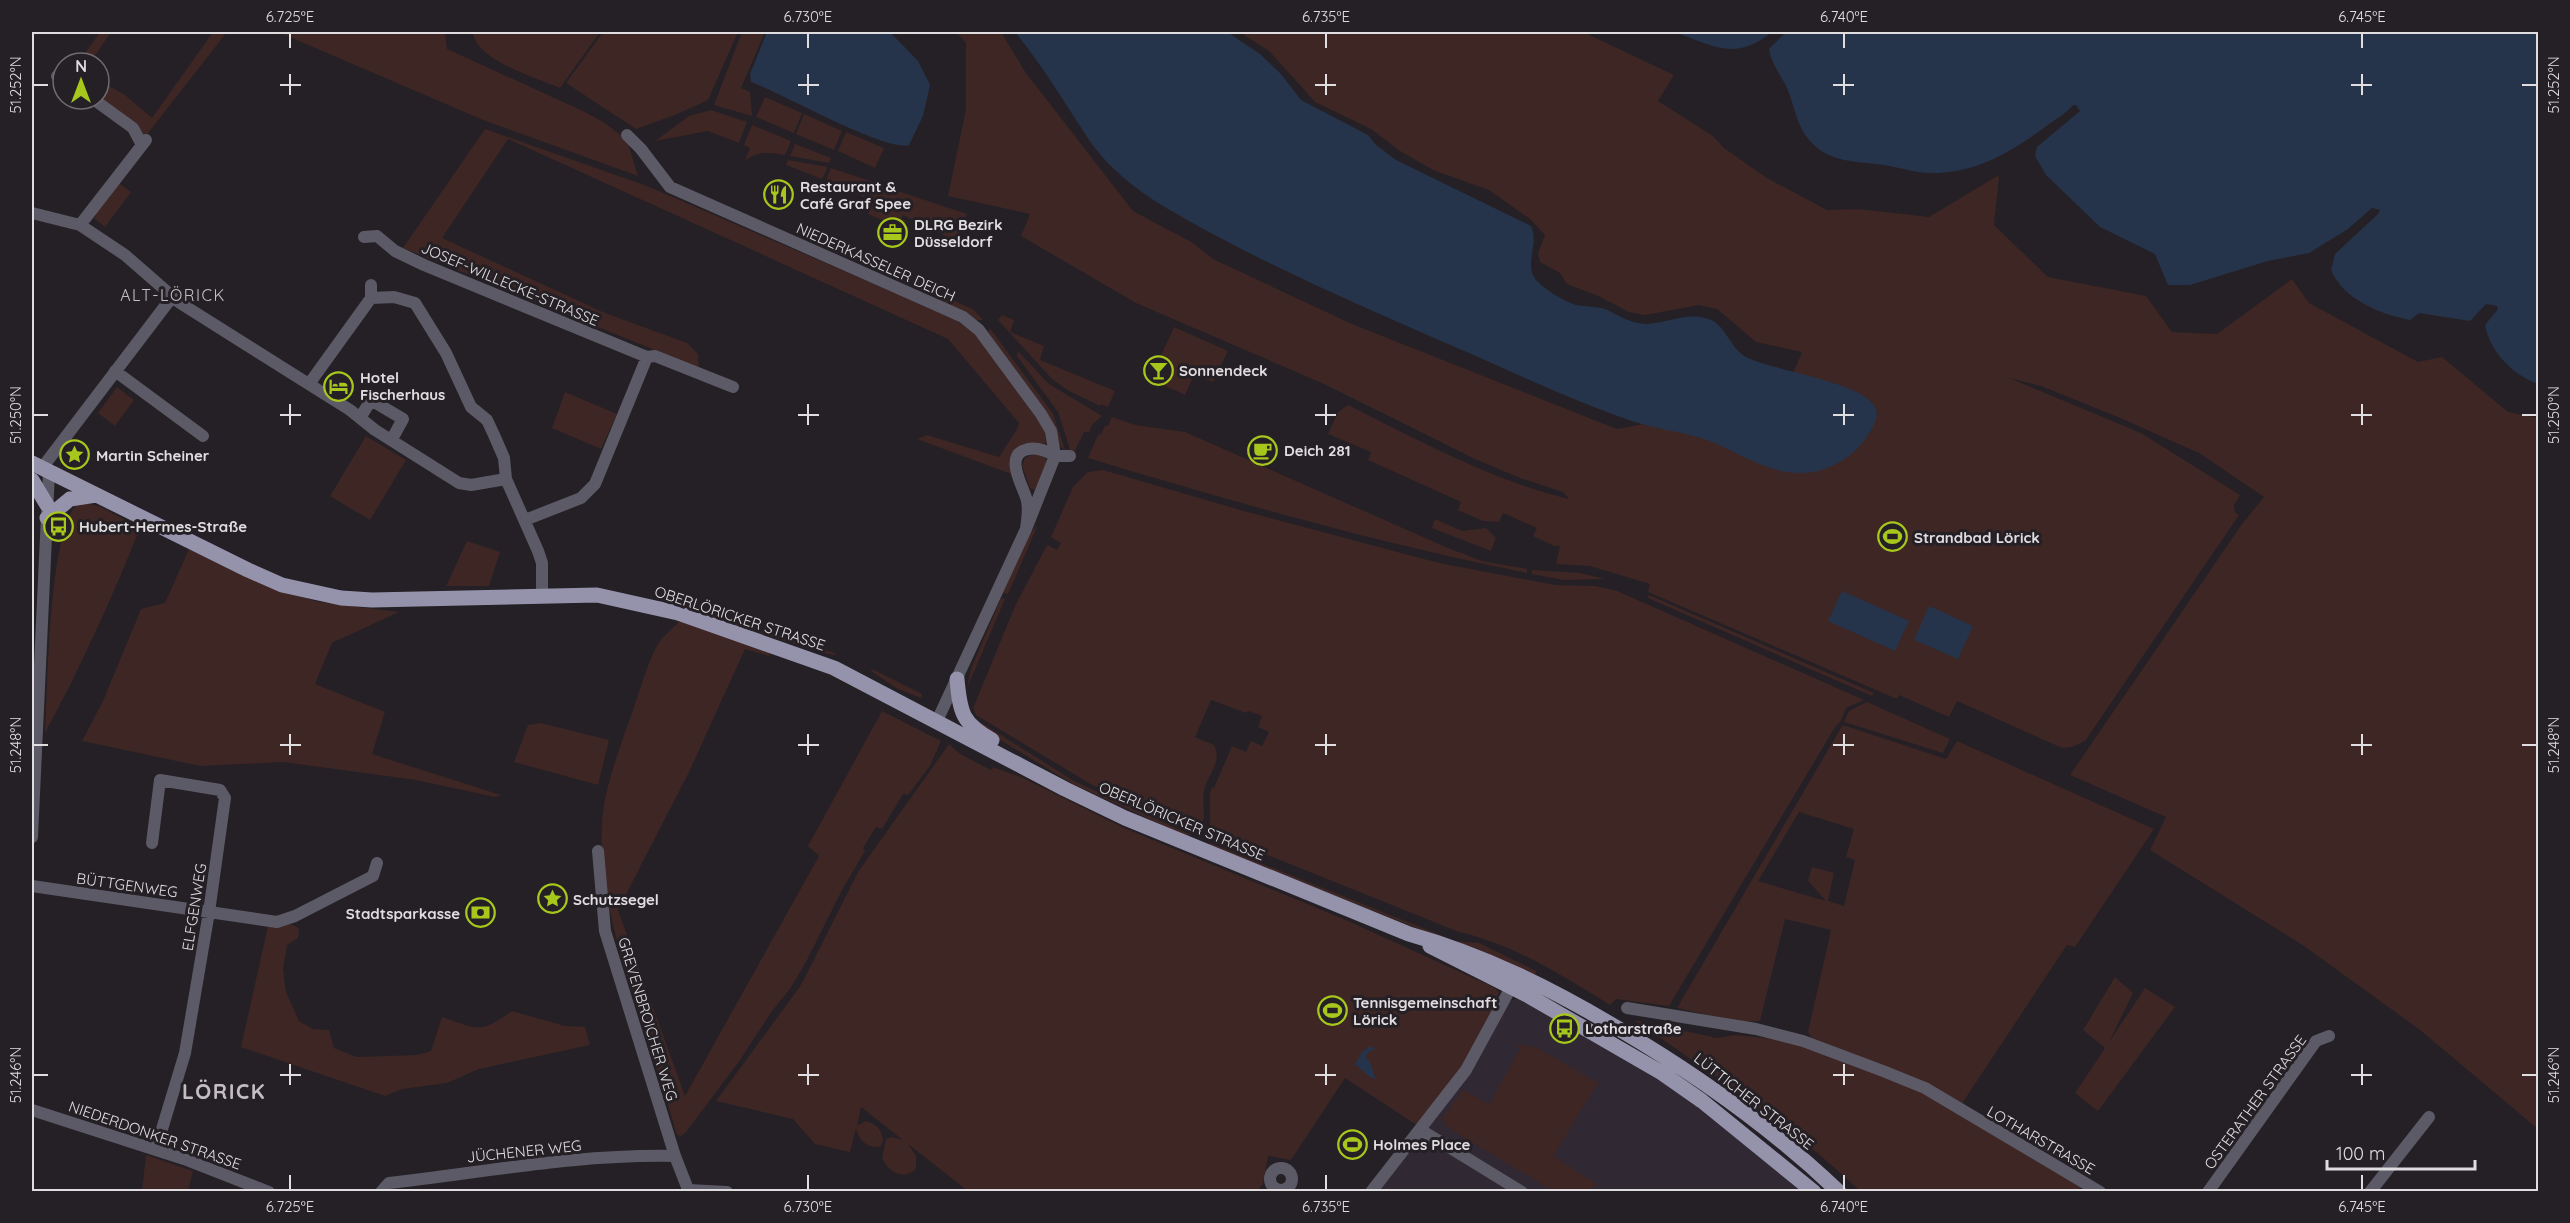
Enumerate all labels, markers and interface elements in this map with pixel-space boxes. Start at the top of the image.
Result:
text: 6.725°E [266,7,314,26]
text: 6.730°E [784,7,832,26]
text: 6.735°E [1302,7,1350,26]
text: 6.740°E [1820,7,1868,26]
text: 6.745°E [2338,7,2386,26]
north arrow [51,51,111,111]
text: 51.252°N [6,56,25,114]
text: N [75,56,87,76]
text: 51.252°N [2544,56,2563,114]
place label: Restaurant & Café Graf Spee [800,177,911,213]
restaurant icon: Restaurant & Café Graf Spee [763,179,795,211]
place label: DLRG Bezirk Düsseldorf [914,215,1002,251]
office icon: DLRG Bezirk Düsseldorf [877,217,909,249]
street label: NIEDERKASSELER DEICH [794,218,958,306]
street label: JOSEF-WILLECKE-STRASSE [418,238,602,330]
district label: ALT-LÖRICK [120,285,226,305]
bar icon: Sonnendeck [1142,354,1174,386]
place label: Sonnendeck [1179,361,1268,380]
place label: Hotel Fischerhaus [360,368,445,404]
hotel icon: Hotel Fischerhaus [323,370,355,402]
text: 51.250°N [6,386,25,444]
text: 51.250°N [2544,386,2563,444]
cafe icon: Deich 281 [1247,434,1279,466]
place icon: Martin Scheiner [59,439,91,471]
place label: Deich 281 [1284,441,1351,460]
place label: Martin Scheiner [96,446,210,465]
bus stop icon: Hubert-Hermes-Straße [42,510,74,542]
place label: Hubert-Hermes-Straße [79,517,247,536]
sports icon: Strandbad Lörick [1877,521,1909,553]
place label: Strandbad Lörick [1914,528,2040,547]
street label: OBERLÖRICKER STRASSE [652,581,828,655]
text: 51.248°N [6,717,25,773]
text: 51.248°N [2544,717,2563,773]
street label: OBERLÖRICKER STRASSE [1096,777,1268,865]
street label: ELFGENWEG [178,862,210,952]
street label: BÜTTGENWEG [75,868,179,902]
place icon: Schutzsegel [536,883,568,915]
place label: Schutzsegel [573,890,659,909]
bank icon: Stadtsparkasse [465,897,497,929]
place label: Stadtsparkasse [346,904,460,923]
street label: GREVENBROICHER WEG [614,935,682,1103]
place label: Tennisgemeinschaft Lörick [1353,993,1497,1029]
sports icon: Tennisgemeinschaft Lörick [1316,995,1348,1027]
bus stop icon: Lotharstraße [1548,1012,1580,1044]
place label: Lotharstraße [1585,1019,1682,1038]
street label: OSTERATHER STRASSE [2200,1031,2310,1173]
text: 51.246°N [6,1047,25,1103]
text: 51.246°N [2544,1047,2563,1103]
street label: LÜTTICHER STRASSE [1690,1048,1818,1154]
district label: LÖRICK [182,1078,266,1104]
street label: NIEDERDONKER STRASSE [66,1097,244,1173]
street label: LOTHARSTRASSE [1984,1101,2098,1179]
sports icon: Holmes Place [1336,1128,1368,1160]
scale bar [2327,1133,2476,1171]
place label: Holmes Place [1373,1135,1471,1154]
street label: JÜCHENER WEG [466,1136,582,1166]
text: 100 m [2336,1142,2385,1165]
text: 6.725°E [266,1197,314,1216]
text: 6.730°E [784,1197,832,1216]
text: 6.735°E [1302,1197,1350,1216]
text: 6.740°E [1820,1197,1868,1216]
text: 6.745°E [2338,1197,2386,1216]

